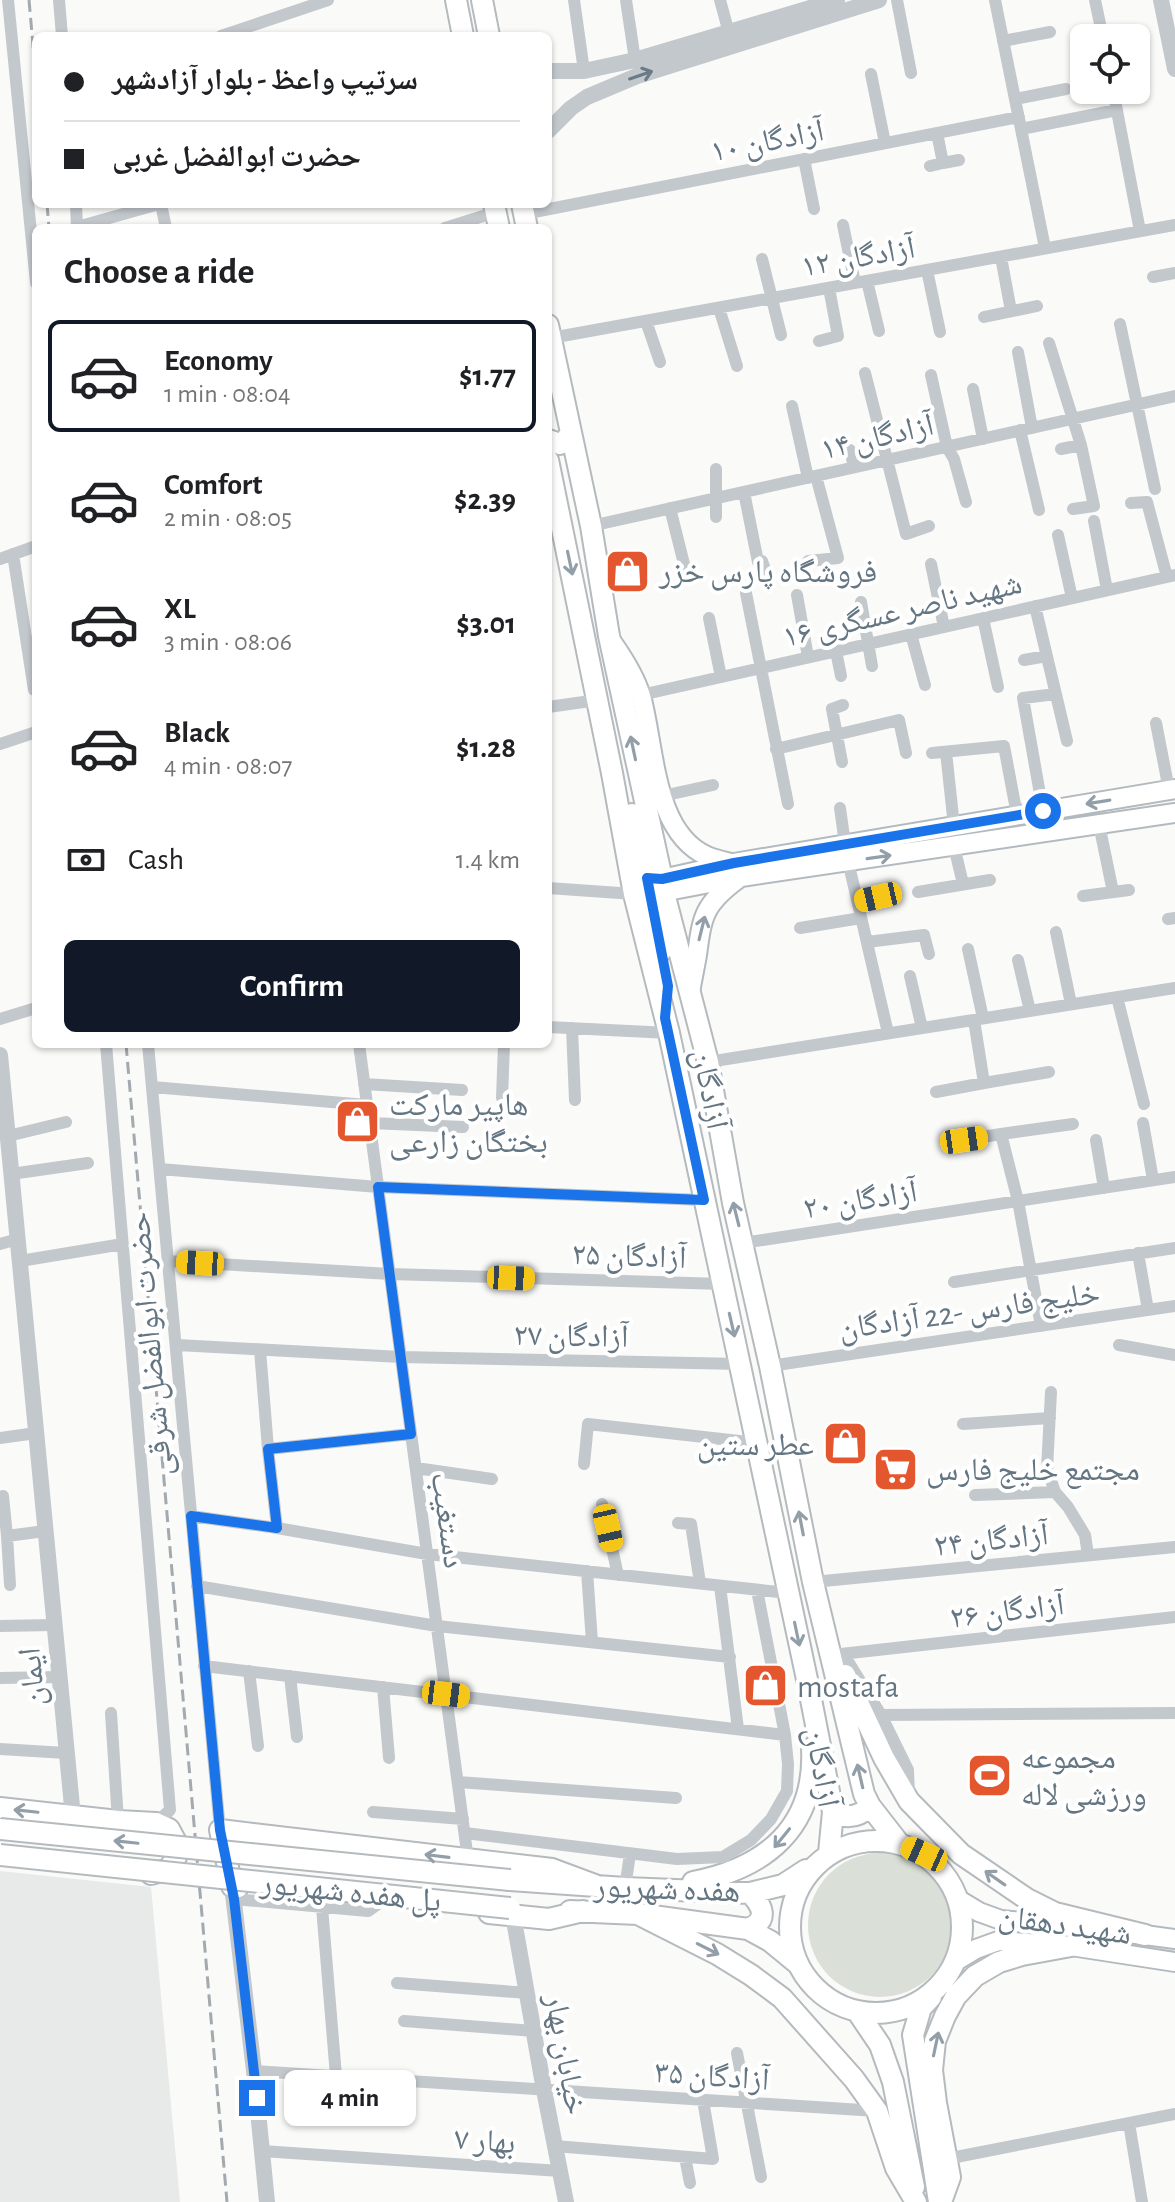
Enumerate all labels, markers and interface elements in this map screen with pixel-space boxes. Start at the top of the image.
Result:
map controls [1070,24,1150,104]
button: locate [1070,24,1150,104]
text: سرتیپ واعظ - بلوار آزادشهر [112,65,418,95]
one-way arrow [628,67,653,81]
street label: ۱۰ آزادگان [708,114,828,170]
text: حضرت ابوالفضل غربی [112,142,361,172]
street label: ۱۲ آزادگان [799,230,919,285]
text: Choose a ride [64,254,254,290]
icon: car [68,340,140,412]
text: Economy [164,346,273,376]
text: $1.77 [459,361,516,391]
text: 1 min · 08:04 [164,381,291,407]
street label: ۱۴ آزادگان [817,408,938,467]
icon: car [68,464,140,536]
text: Comfort [164,470,263,500]
text: $2.39 [454,485,516,515]
text: 2 min · 08:05 [164,505,292,531]
shop icon: فروشگاه پارس خزر [604,547,652,595]
one-way arrow [563,550,578,576]
place label: فروشگاه پارس خزر [658,556,877,591]
street label: ۱۶ شهید ناصر عسگری [780,567,1025,655]
icon: car [68,588,140,660]
text: XL [164,594,196,624]
text: $3.01 [456,609,516,639]
text: 3 min · 08:06 [164,629,292,655]
icon: car [68,712,140,784]
text: Black [164,718,230,748]
text: $1.28 [456,733,516,763]
one-way arrow [625,735,640,761]
text: 4 min · 08:07 [164,753,292,779]
route start [1025,793,1061,829]
one-way arrow [1086,795,1111,810]
icon: cash [64,838,108,882]
text: Cash [128,845,184,875]
text: 1.4 km [456,847,520,873]
one-way arrow [866,849,891,864]
car [852,880,904,914]
one-way arrow [695,915,710,941]
button: Confirm [64,940,520,1032]
street label: آزادگان [685,1046,734,1133]
place label: هاپیر مارکت بختگان زارعی [389,1089,548,1161]
shop icon: هاپیر مارکت بختگان زارعی [334,1098,382,1146]
car [939,1125,989,1155]
street label: ۲۰ آزادگان [801,1174,921,1227]
one-way arrow [727,1201,742,1227]
street label: حضرت ابوالفضل شرقی [123,1210,180,1477]
street label: ۲۵ آزادگان [571,1237,688,1276]
car [175,1250,225,1276]
car [487,1265,535,1291]
street label: خلیج فارس -22 آزادگان [837,1276,1102,1348]
one-way arrow [725,1312,740,1338]
street label: ۲۷ آزادگان [513,1318,630,1355]
shop icon: عطر ستین [821,1420,869,1468]
place label: عطر ستین [697,1429,814,1464]
supermarket icon: مجتمع خلیج فارس [871,1445,919,1493]
place label: مجتمع خلیج فارس [926,1454,1140,1489]
street label: دستغیب [424,1470,471,1570]
car [591,1502,625,1554]
one-way arrow [793,1510,808,1536]
street label: ۲۴ آزادگان [932,1517,1051,1564]
street label: ۲۶ آزادگان [948,1587,1067,1636]
one-way arrow [790,1621,805,1647]
street label: ایمان [14,1646,52,1708]
shop icon: mostafa [742,1662,790,1710]
place label: mostafa [797,1671,899,1703]
car [421,1679,471,1709]
street label: آزادگان [797,1724,846,1811]
place label: مجموعه ورزشی لاله [1021,1742,1147,1814]
sports icon: مجموعه ورزشی لاله [966,1751,1014,1799]
one-way arrow [852,1764,867,1789]
one-way arrow [13,1804,40,1819]
one-way arrow [773,1827,791,1848]
car [897,1833,951,1875]
one-way arrow [113,1834,140,1849]
one-way arrow [424,1848,450,1863]
street label: پل هفده شهریور [258,1866,443,1920]
street label: هفده شهریور [592,1870,741,1909]
one-way arrow [985,1870,1007,1886]
street label: شهید دهقان [996,1900,1133,1952]
one-way arrow [695,1942,719,1957]
street label: خیابان بهار [537,1990,592,2118]
one-way arrow [929,2031,944,2057]
street label: آزادگان ۳۵ [653,2055,771,2098]
callout: 4 min [285,2070,417,2126]
route end [239,2080,275,2116]
text: 4 min [321,2085,379,2111]
street label: بهار ۷ [453,2123,517,2160]

